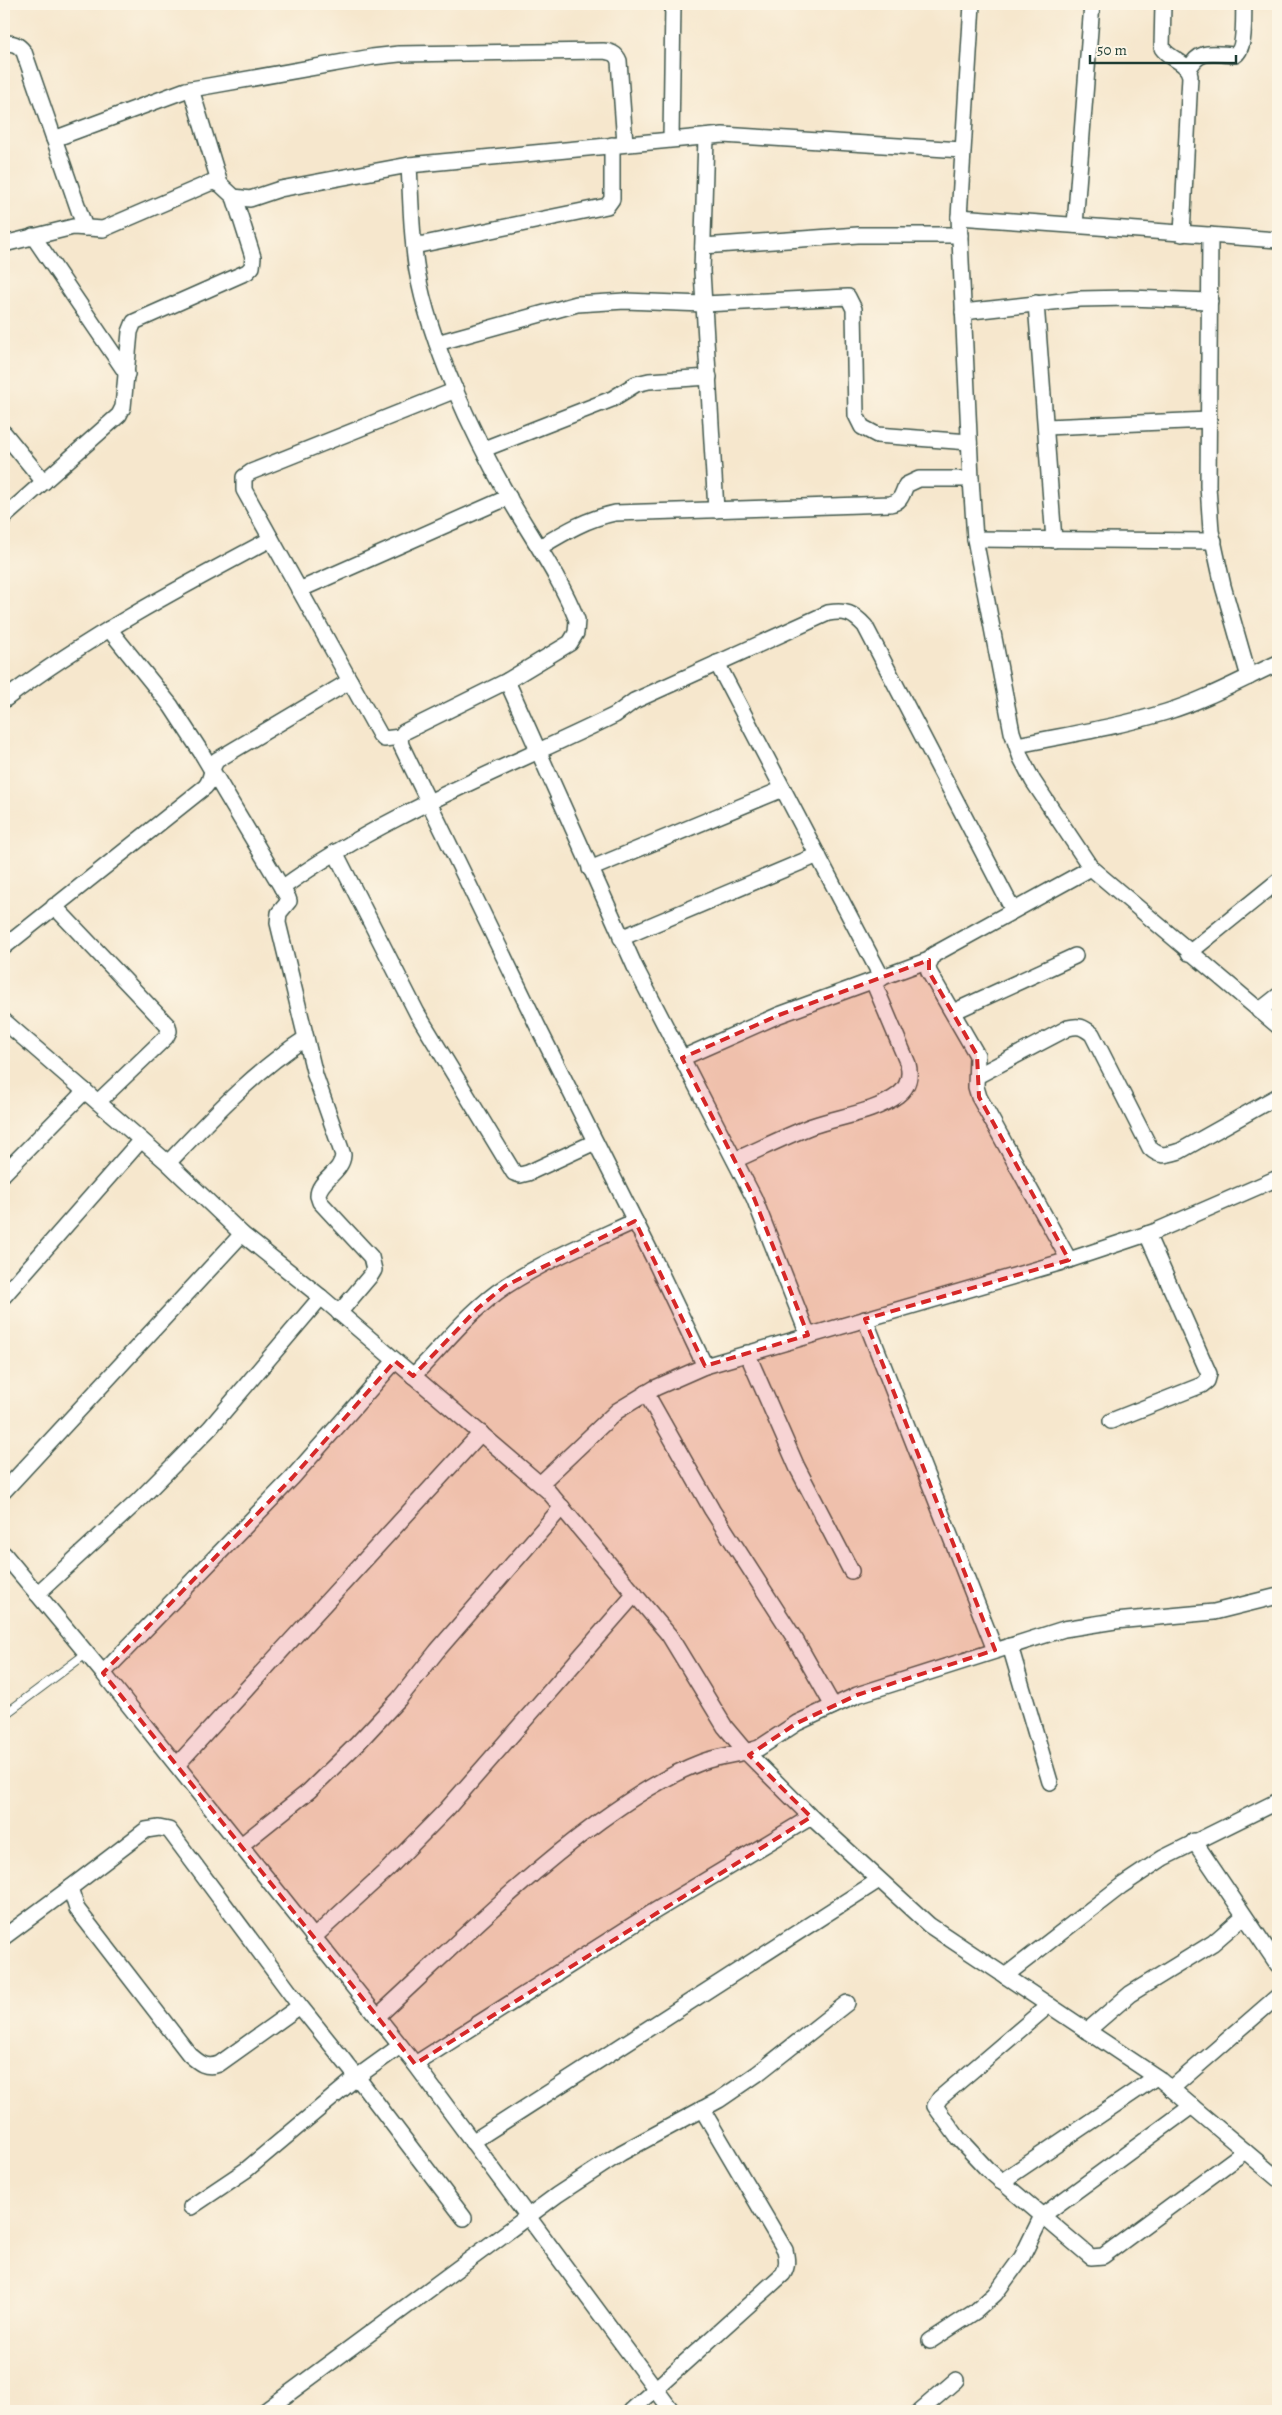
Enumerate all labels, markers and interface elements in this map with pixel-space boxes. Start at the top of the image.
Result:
scale bar [1090,32,1236,64]
text: 50 m [1097,40,1127,60]

